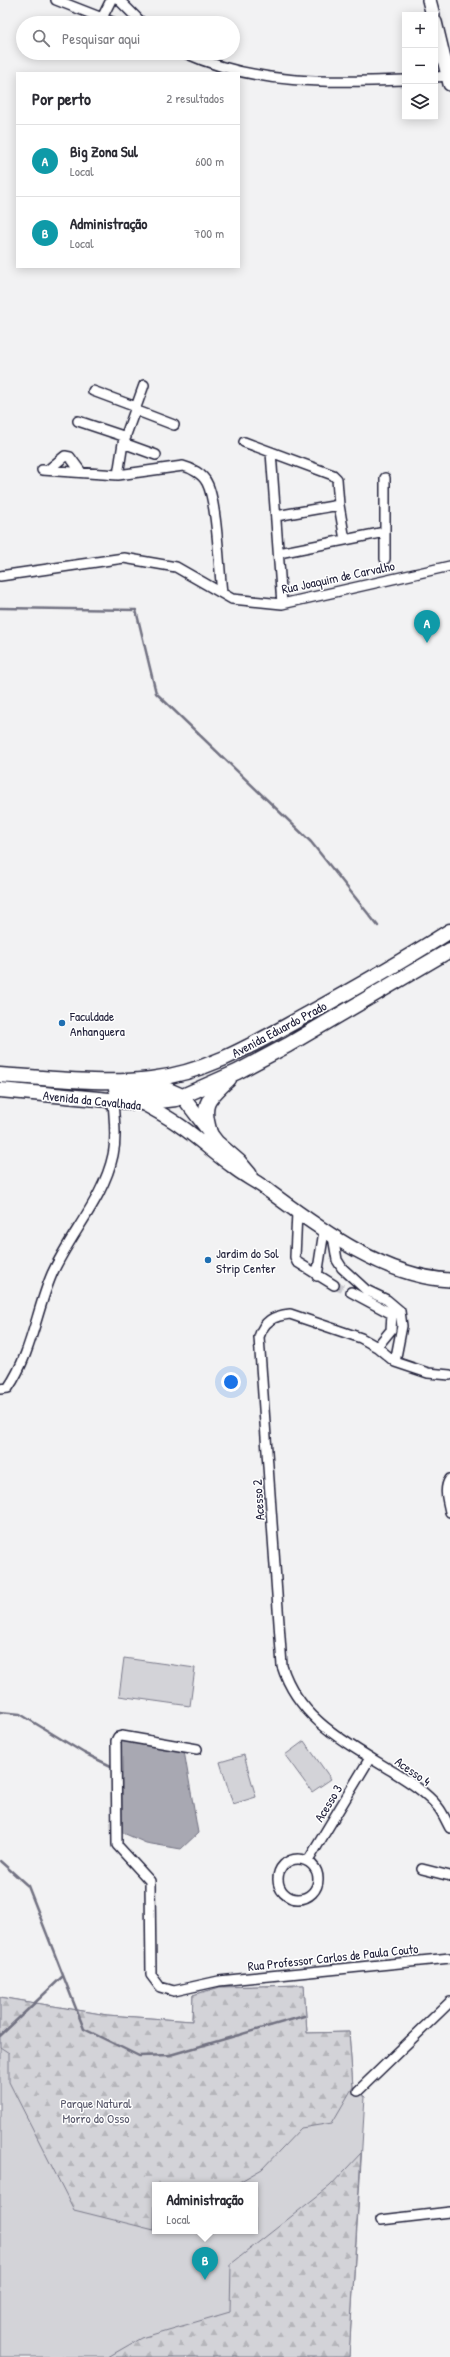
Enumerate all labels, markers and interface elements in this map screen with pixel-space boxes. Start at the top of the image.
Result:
map controls [402,12,438,120]
button: + [402,12,438,48]
search box [16,16,240,60]
icon: search [30,27,52,49]
text: Pesquisar aqui [62,28,140,49]
button: − [402,48,438,84]
button: layers [402,84,438,120]
text: Por perto [32,87,91,110]
text: 2 resultados [166,89,224,107]
text: Big Zona Sul [70,141,138,162]
text: A [42,152,48,170]
text: 600 m [195,152,224,170]
text: Local [70,162,94,180]
text: Administração [70,213,147,234]
text: B [42,224,48,242]
text: 700 m [194,224,224,242]
text: Local [70,234,94,252]
street label: Rua Joaquim de Carvalho [280,556,396,598]
pin: A [414,610,440,643]
street label: Avenida Eduardo Prado [229,996,329,1062]
place label: Faculdade Anhanguera [69,1007,125,1040]
marker: Faculdade Anhanguera [57,1018,67,1028]
street label: Avenida da Cavalhada [42,1086,142,1114]
place label: Jardim do Sol Strip Center [216,1244,279,1277]
marker: Jardim do Sol Strip Center [203,1255,213,1265]
your location [221,1372,241,1392]
street label: Acesso 2 [248,1479,268,1521]
street label: Acesso 4 [392,1752,435,1790]
street label: Acesso 3 [310,1781,346,1825]
street label: Rua Professor Carlos de Paula Couto [247,1939,419,1975]
park label: Parque Natural Morro do Osso [61,2094,132,2127]
popup [152,2182,258,2234]
text: Administração [166,2189,244,2210]
text: Local [166,2210,190,2228]
pin: B [192,2247,218,2280]

